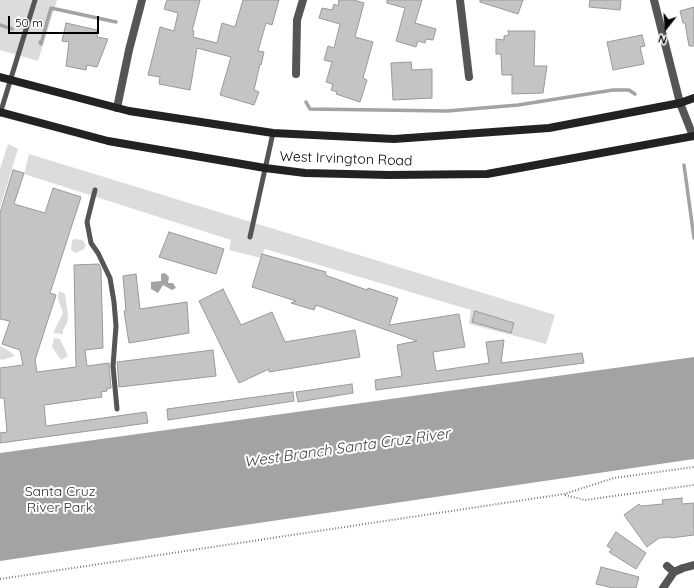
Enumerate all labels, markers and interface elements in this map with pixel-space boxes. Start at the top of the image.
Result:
scale bar [10,8,101,34]
north arrow [646,8,686,48]
text: 50 m [15,15,43,30]
text: N [657,32,668,47]
street label: West Irvington Road [279,148,413,170]
water label: West Branch Santa Cruz River [243,425,451,471]
park label: Santa Cruz River Park [25,484,95,516]

